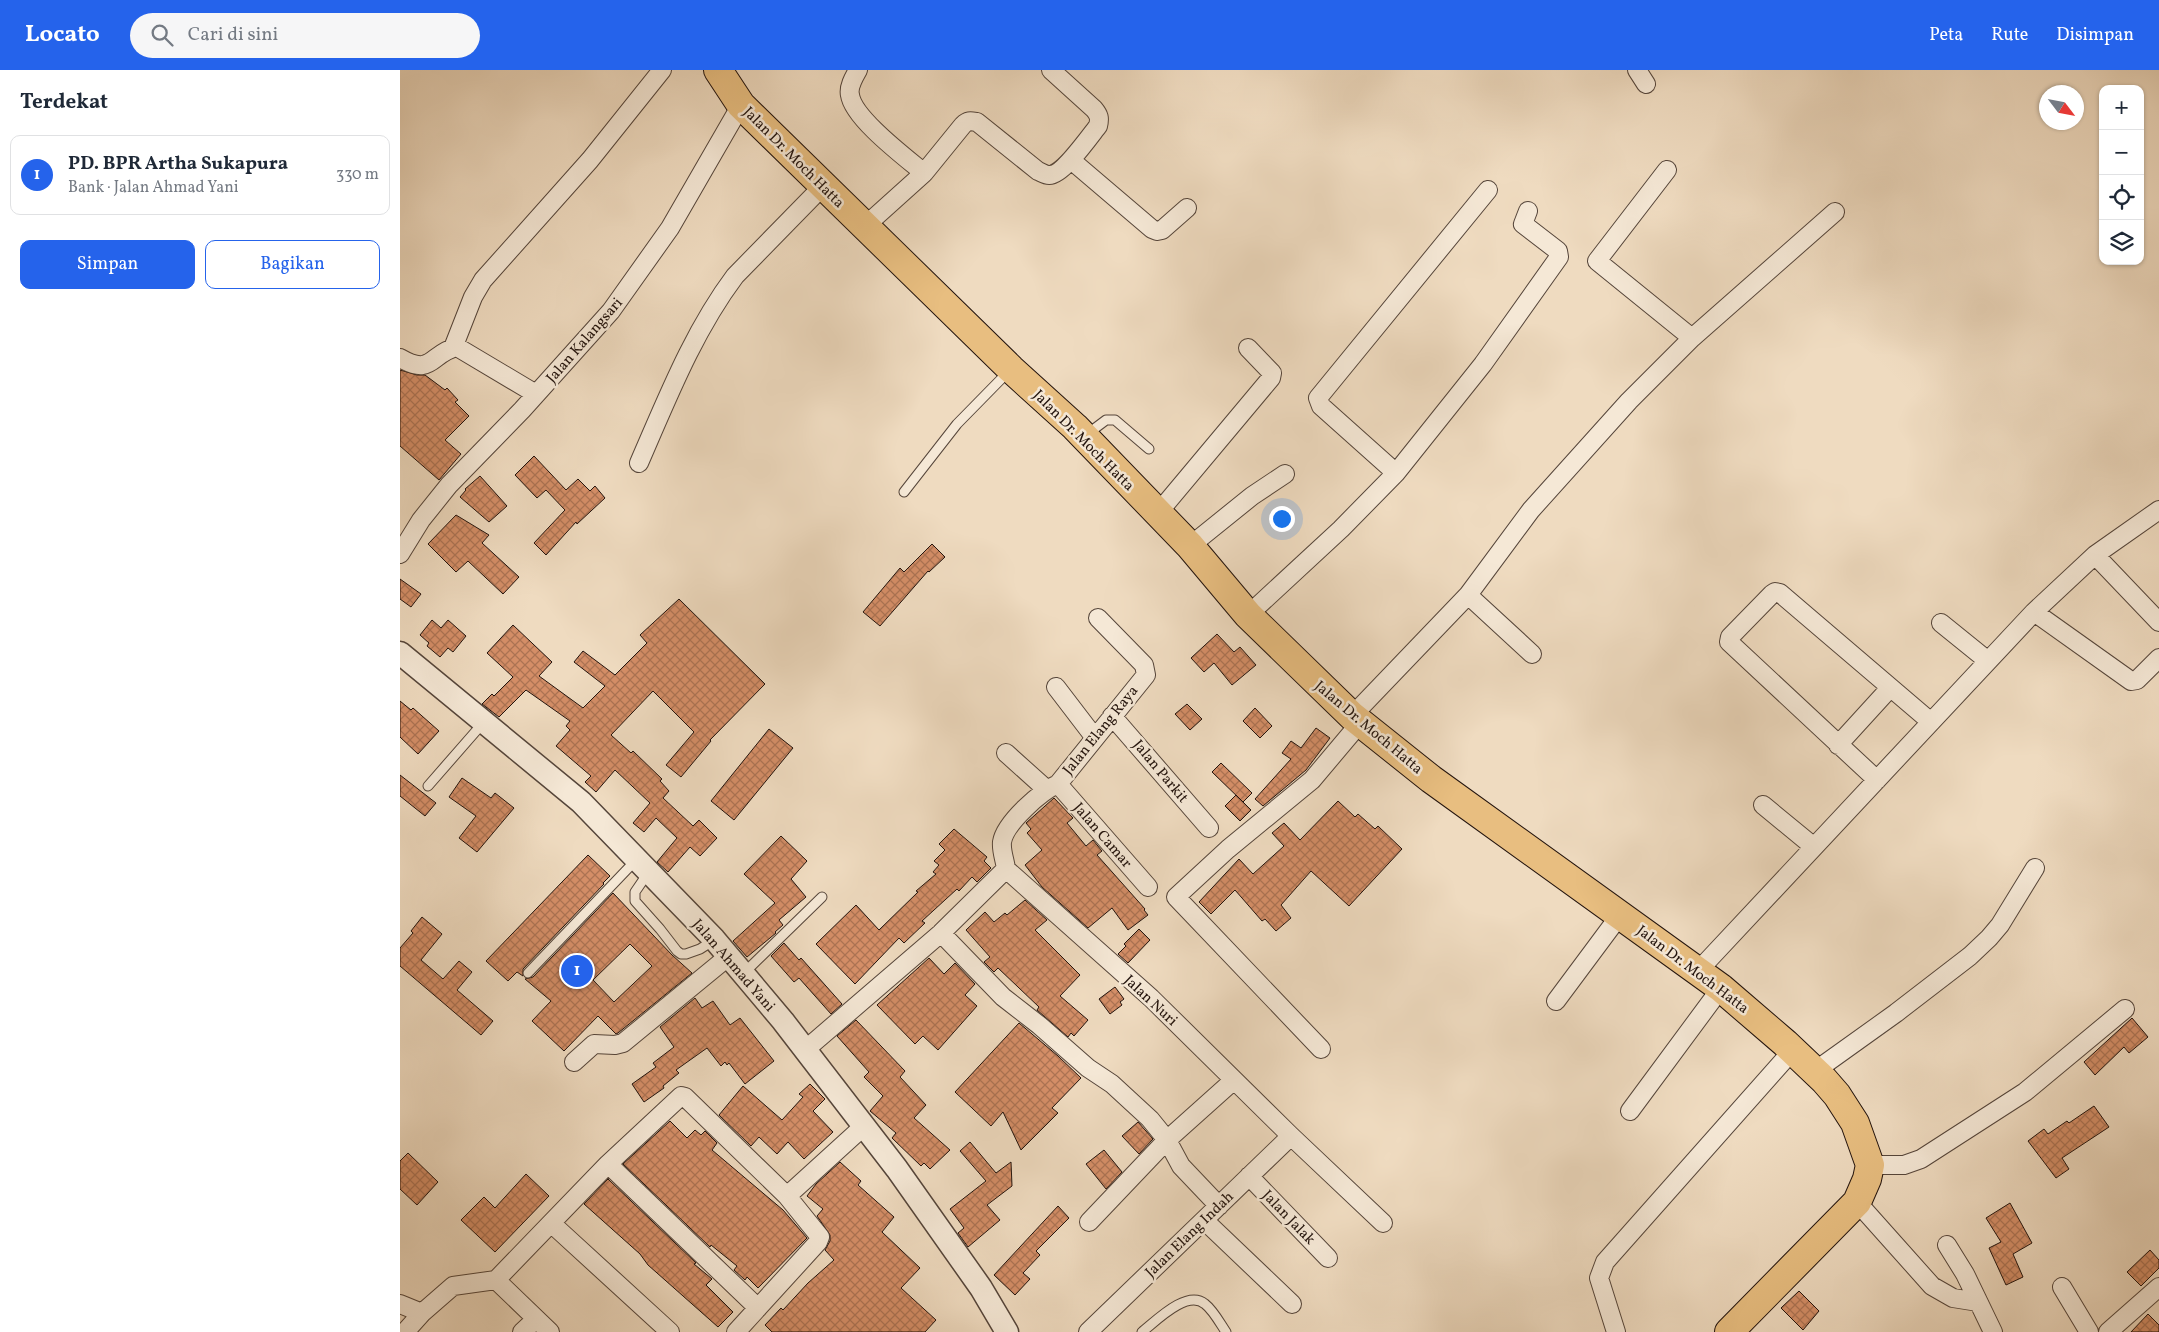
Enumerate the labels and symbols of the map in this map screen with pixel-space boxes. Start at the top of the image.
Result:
north arrow [2039,85,2084,130]
street label: Jalan Dr. Moch Hatta [738,103,848,213]
street label: Jalan Kalangsari [542,294,628,388]
street label: Jalan Dr. Moch Hatta [1028,386,1138,496]
your location [1269,506,1295,532]
street label: Jalan Dr. Moch Hatta [1309,676,1427,780]
street label: Jalan Elang Raya [1058,682,1144,780]
street label: Jalan Parkit [1127,736,1193,808]
street label: Jalan Camar [1067,799,1136,873]
street label: Jalan Ahmad Yani [687,915,779,1017]
street label: Jalan Dr. Moch Hatta [1632,921,1753,1019]
pin: 1 [561,952,593,990]
street label: Jalan Nuri [1118,971,1182,1032]
street label: Jalan Jalak [1256,1186,1319,1250]
street label: Jalan Elang Indah [1141,1187,1239,1283]

